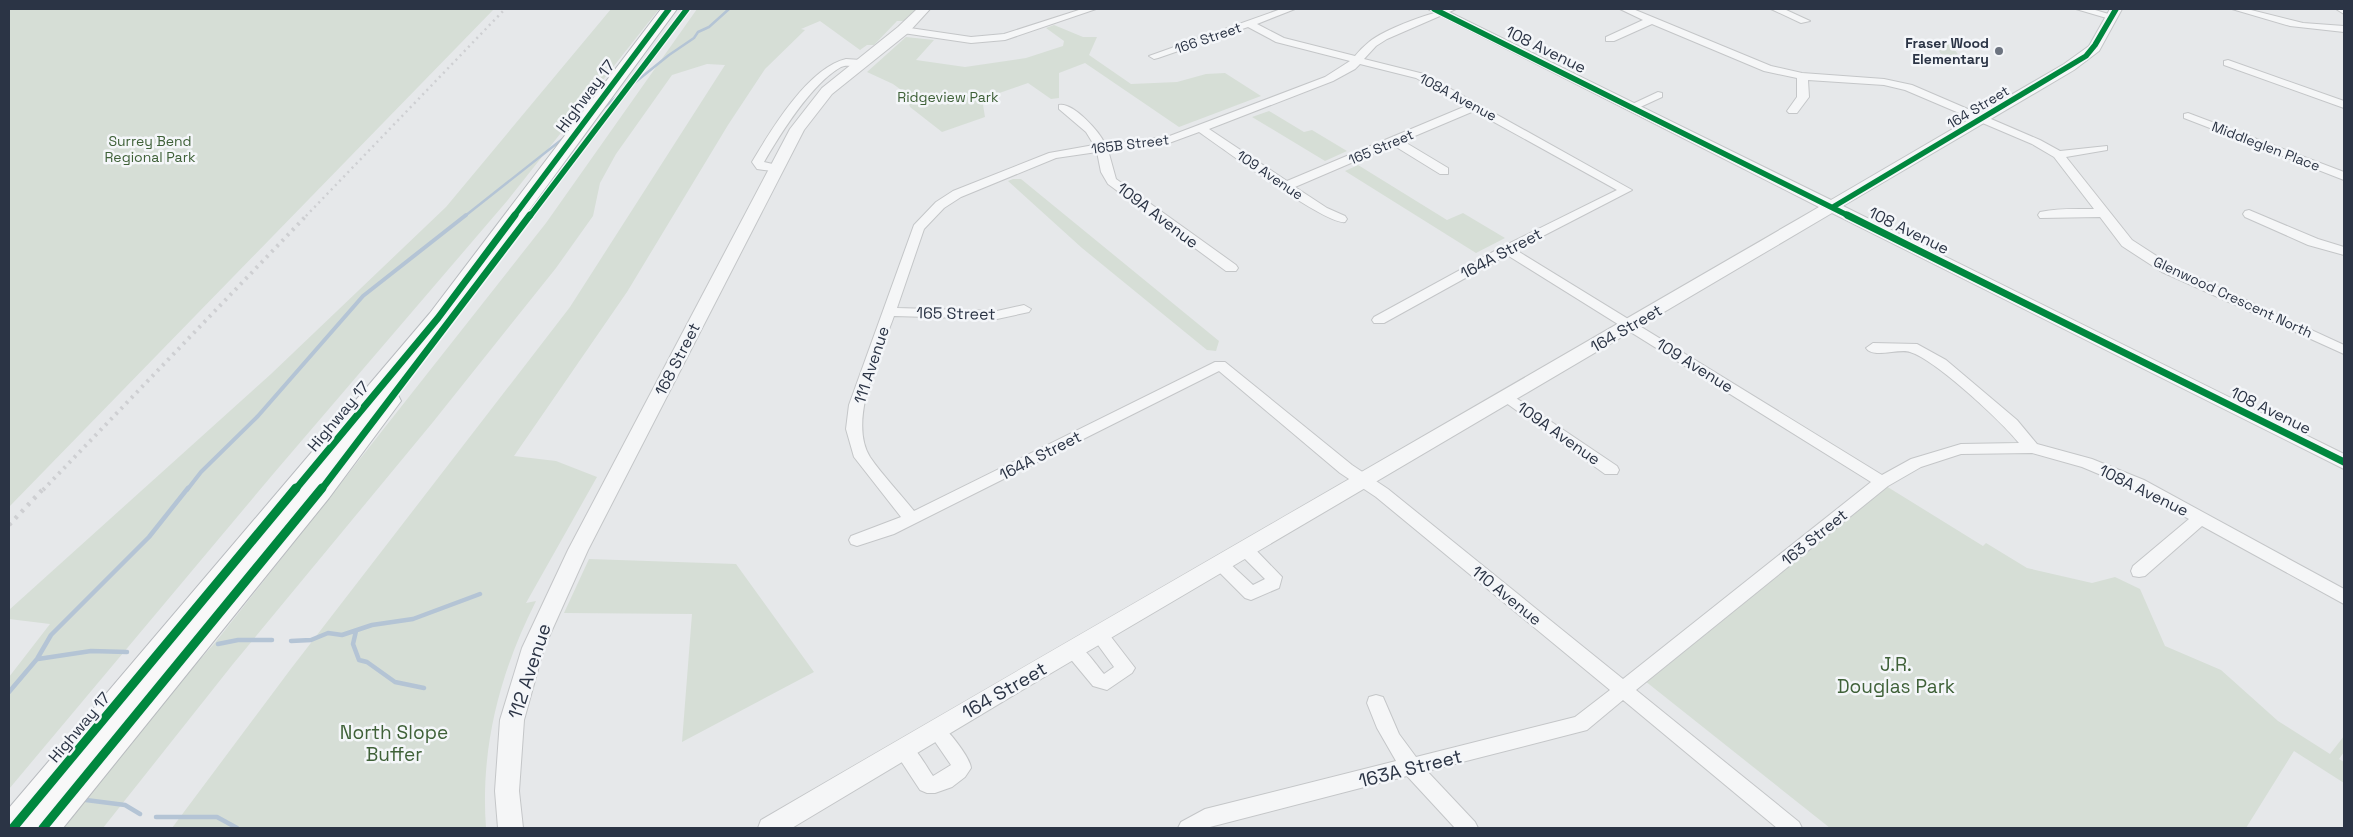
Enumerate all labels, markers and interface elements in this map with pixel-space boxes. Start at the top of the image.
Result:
street label: 166 Street [1172,18,1244,58]
street label: 108 Avenue [1502,21,1590,78]
place label: Fraser Wood Elementary [1905,34,1989,68]
marker: Fraser Wood Elementary [1993,45,2005,57]
street label: Highway 17 [551,56,620,137]
street label: 108A Avenue [1416,69,1500,125]
street label: 164 Street [1944,81,2012,133]
park label: Ridgeview Park [897,88,999,106]
street label: Middleglen Place [2209,117,2323,175]
street label: 165 Street [1346,125,1416,169]
street label: 165B Street [1090,130,1170,158]
park label: Surrey Bend Regional Park [105,132,196,166]
street label: 109 Avenue [1233,146,1307,204]
street label: 109A Avenue [1113,178,1203,253]
street label: 108 Avenue [1865,202,1953,259]
street label: 164A Street [1457,223,1546,284]
street label: Glenwood Crescent North [2151,252,2315,342]
street label: 164 Street [1587,299,1666,357]
street label: 165 Street [916,302,996,325]
street label: 168 Street [650,319,705,399]
street label: 111 Avenue [849,324,894,407]
street label: 109 Avenue [1652,333,1737,397]
street label: Highway 17 [303,377,374,456]
street label: 108 Avenue [2227,382,2315,439]
street label: 109A Avenue [1513,397,1604,470]
street label: 164A Street [996,426,1085,485]
street label: 108A Avenue [2096,460,2192,521]
street label: 163 Street [1777,504,1852,570]
street label: 110 Avenue [1467,561,1546,630]
street label: 112 Avenue [502,620,557,722]
park label: J.R. Douglas Park [1837,652,1955,699]
street label: 164 Street [957,656,1051,725]
street label: Highway 17 [44,688,115,767]
park label: North Slope Buffer [340,720,448,767]
street label: 163A Street [1356,744,1464,793]

